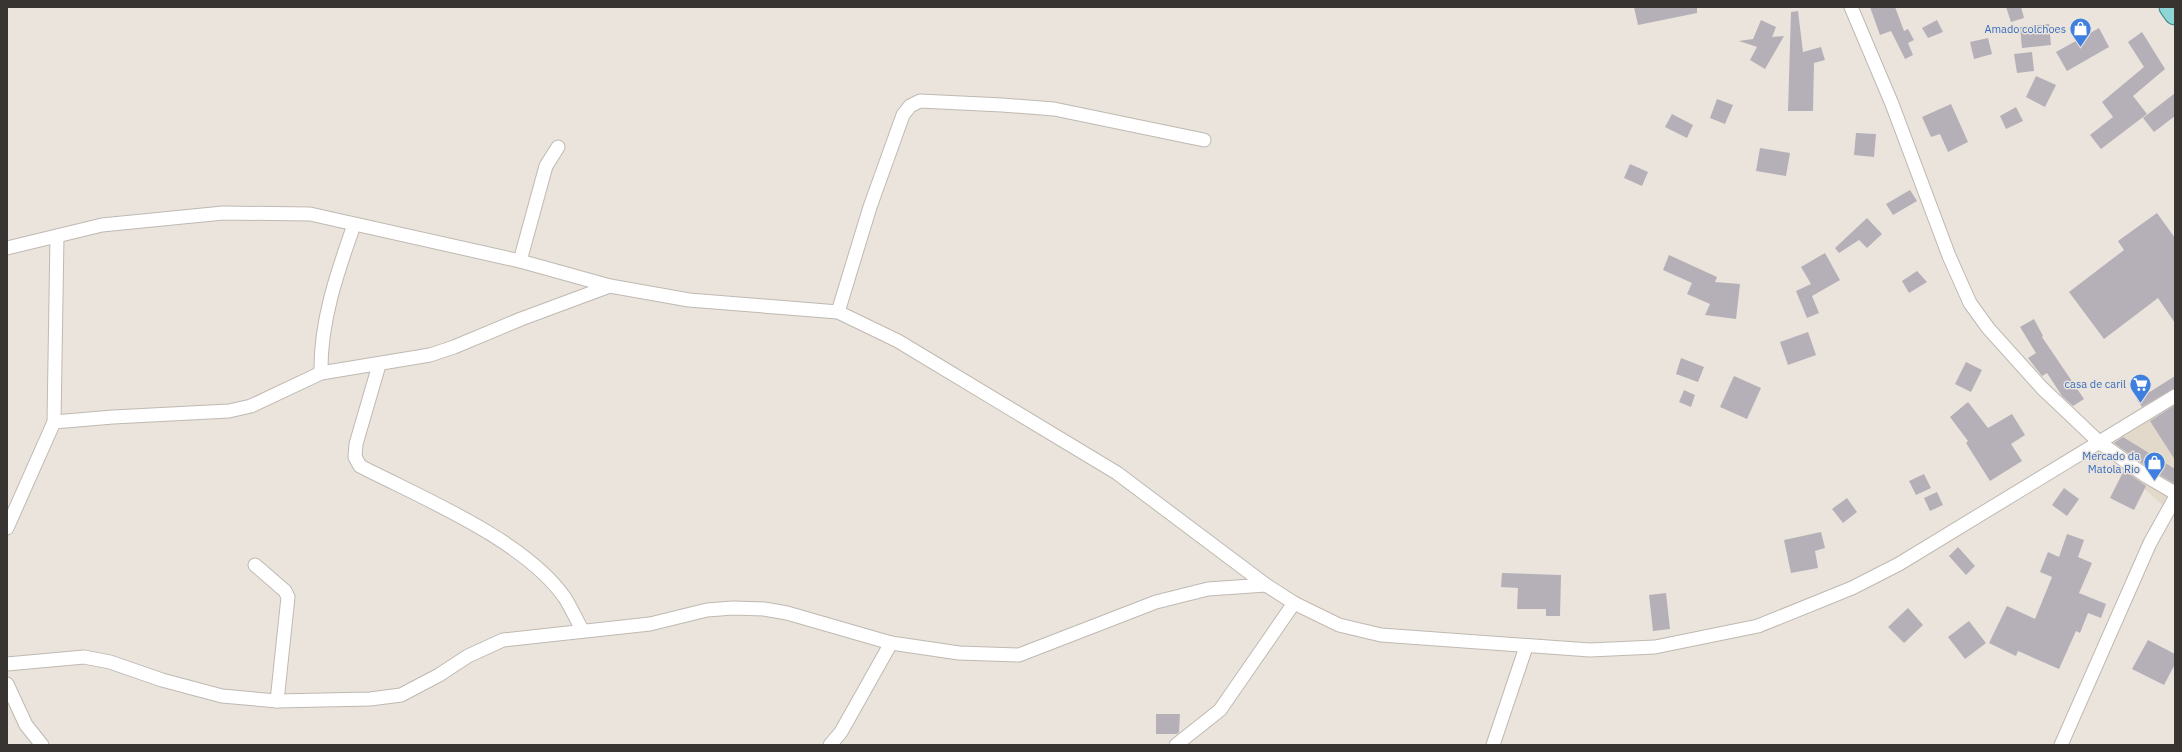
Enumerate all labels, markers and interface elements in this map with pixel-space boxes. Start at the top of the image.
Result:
shop icon: Amado colchoes [2068,16,2094,49]
place label: Amado colchoes [1984,22,2066,36]
supermarket icon: casa de caril [2128,371,2154,404]
place label: casa de caril [2065,377,2126,391]
place label: Mercado da Matola Rio [2082,449,2140,476]
shop icon: Mercado da Matola Rio [2142,449,2168,482]

